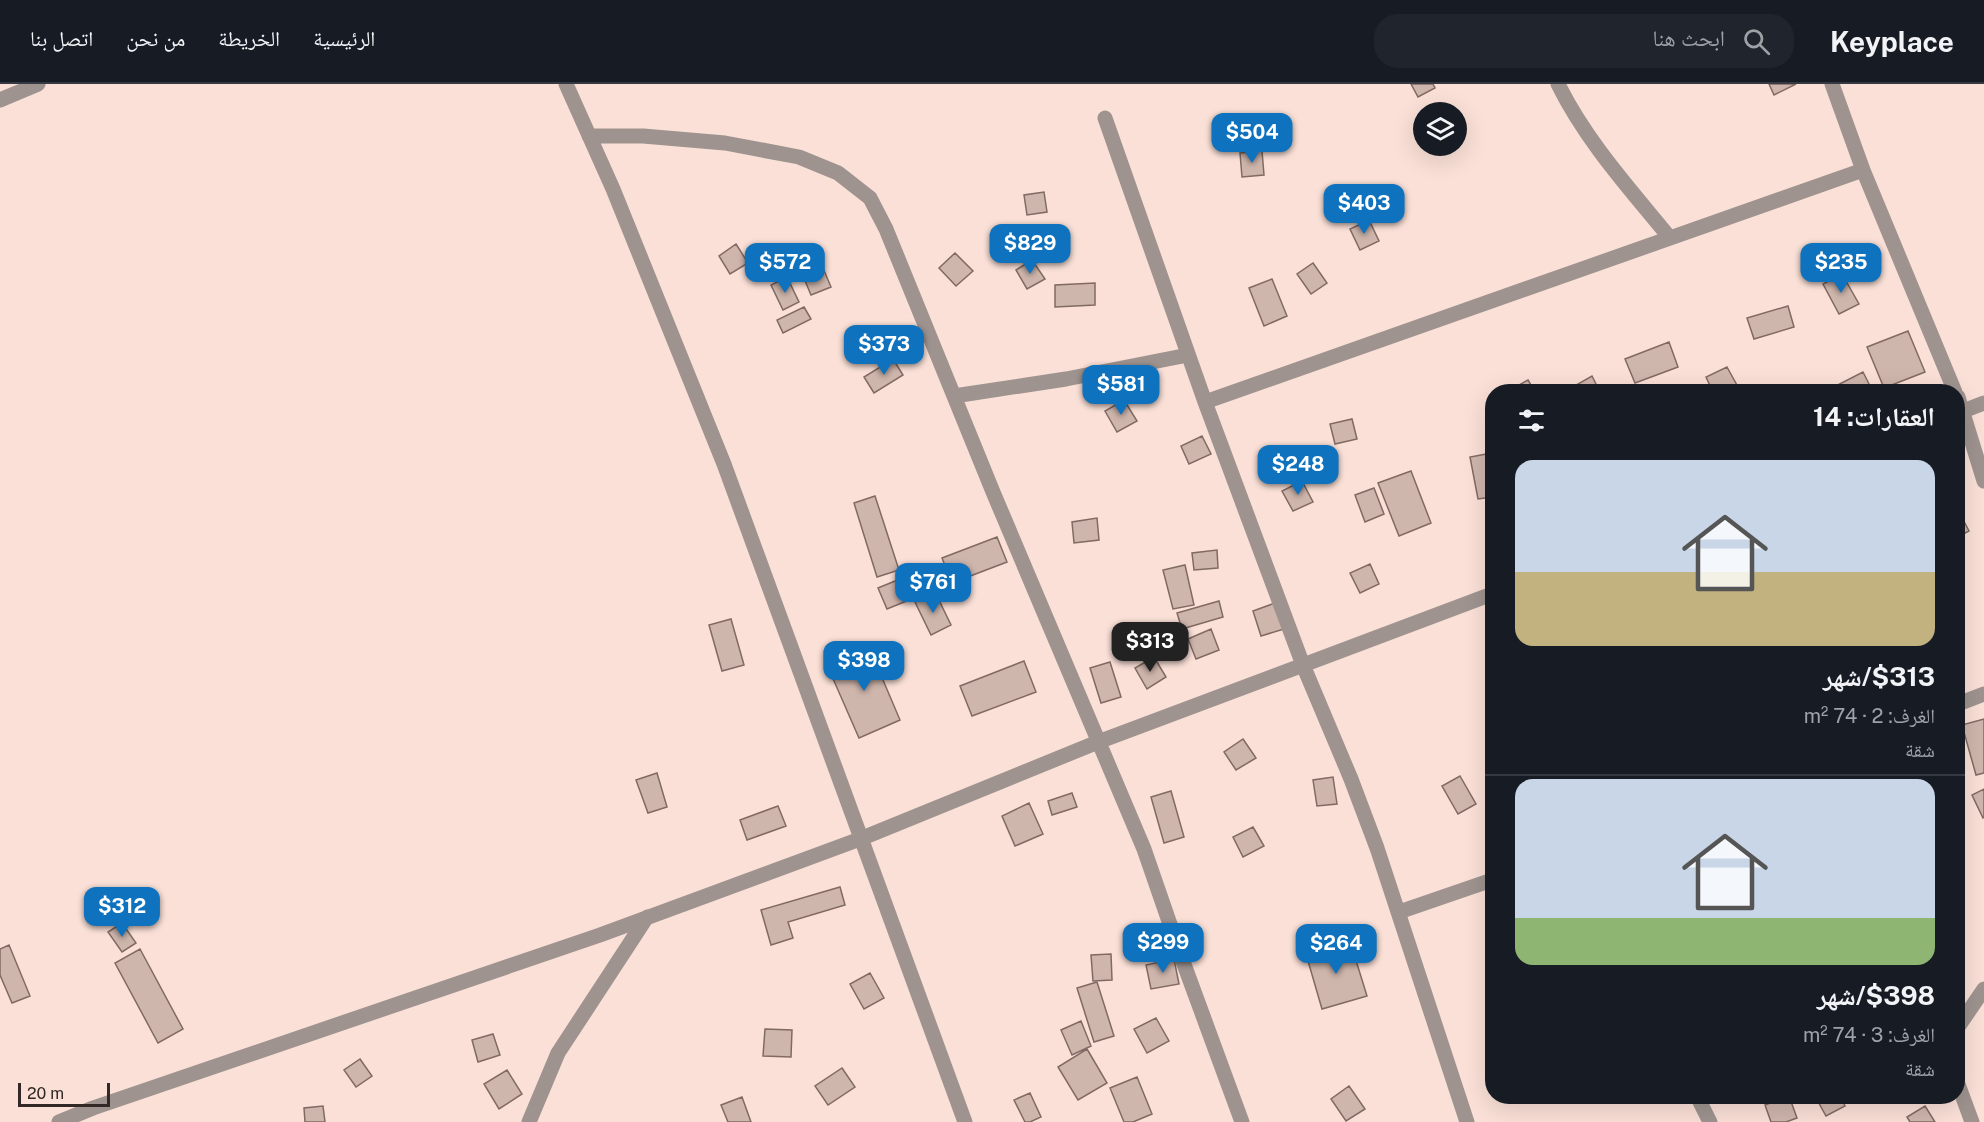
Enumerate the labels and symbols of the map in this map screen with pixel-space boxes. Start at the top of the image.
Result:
pin: $504 [1216,113,1288,164]
pin: $403 [1328,184,1400,235]
pin: $829 [994,224,1066,275]
pin: $572 [749,243,821,294]
pin: $235 [1805,243,1877,294]
pin: $373 [848,325,920,376]
pin: $581 [1085,365,1157,416]
pin: $248 [1262,445,1334,496]
pin: $761 [897,563,969,614]
pin: $313 [1114,622,1186,673]
pin: $398 [828,641,900,692]
pin: $312 [86,887,158,938]
pin: $299 [1127,923,1199,974]
pin: $264 [1300,924,1372,975]
scale bar [18,1080,110,1108]

